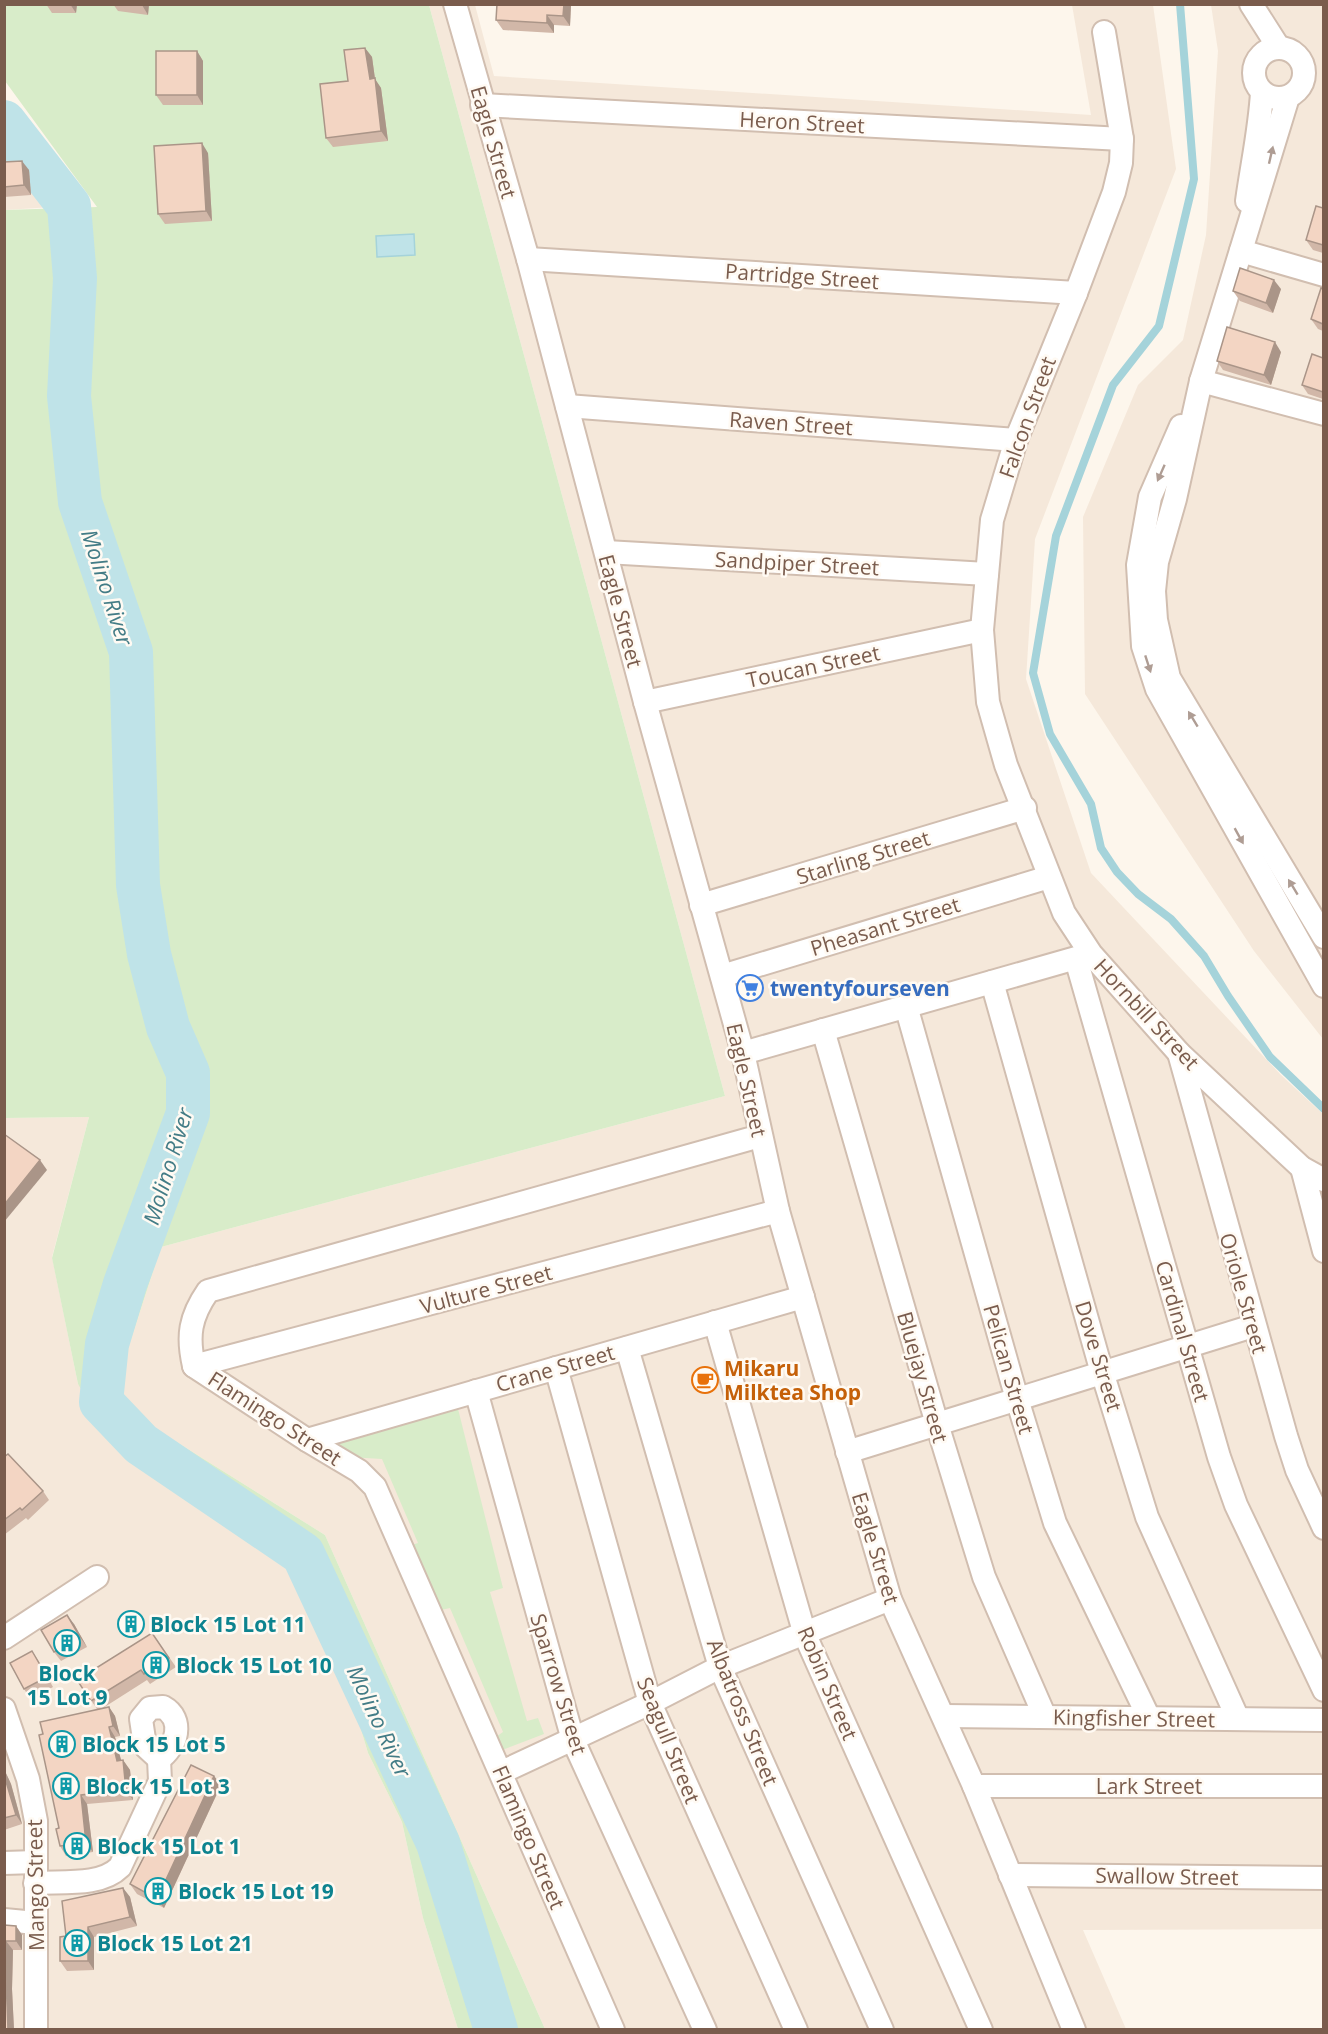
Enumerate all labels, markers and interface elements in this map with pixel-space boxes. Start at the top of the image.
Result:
street label: Eagle Street [465,82,523,202]
street label: Heron Street [739,105,865,139]
one-way arrow [1267,146,1277,164]
street label: Partridge Street [724,257,880,295]
street label: Falcon Street [992,352,1062,482]
street label: Raven Street [728,405,854,441]
one-way arrow [1156,465,1165,482]
water label: Molino River [75,525,141,650]
street label: Sandpiper Street [714,545,880,581]
street label: Eagle Street [592,551,650,671]
street label: Toucan Street [744,638,882,694]
one-way arrow [1144,655,1154,673]
one-way arrow [1188,711,1199,727]
street label: Starling Street [793,823,933,891]
one-way arrow [1234,828,1244,845]
one-way arrow [1288,878,1298,895]
street label: Pheasant Street [807,890,963,962]
street label: Hornbill Street [1088,952,1206,1076]
supermarket icon: twentyfourseven [735,973,765,1003]
place label: twentyfourseven [770,974,950,1002]
street label: Eagle Street [720,1020,774,1140]
water label: Molino River [135,1103,199,1228]
street label: Oriole Street [1213,1230,1275,1356]
street label: Cardinal Street [1149,1257,1217,1405]
street label: Vulture Street [417,1258,555,1320]
street label: Dove Street [1069,1297,1129,1415]
street label: Pelican Street [977,1301,1041,1437]
street label: Bluejay Street [891,1308,955,1446]
street label: Crane Street [492,1338,618,1398]
place label: Mikaru Milktea Shop [724,1354,861,1406]
street label: Flamingo Street [203,1364,347,1472]
cafe icon: Mikaru Milktea Shop [690,1365,720,1395]
street label: Eagle Street [846,1488,906,1608]
building icon: Block 15 Lot 11 [116,1609,146,1639]
place label: Block 15 Lot 11 [150,1610,306,1638]
street label: Sparrow Street [524,1610,594,1758]
street label: Robin Street [792,1622,864,1744]
building icon: Block 15 Lot 9 [52,1628,82,1658]
street label: Albatross Street [701,1634,785,1790]
building icon: Block 15 Lot 10 [141,1650,171,1680]
place label: Block 15 Lot 10 [176,1651,332,1679]
place label: Block 15 Lot 9 [27,1659,107,1711]
water label: Molino River [341,1660,420,1783]
street label: Seagull Street [631,1673,707,1807]
street label: Kingfisher Street [1053,1703,1215,1733]
building icon: Block 15 Lot 5 [47,1729,77,1759]
place label: Block 15 Lot 5 [82,1730,226,1758]
street label: Flamingo Street [486,1761,572,1913]
building icon: Block 15 Lot 3 [51,1771,81,1801]
place label: Block 15 Lot 3 [86,1772,230,1800]
street label: Lark Street [1096,1772,1202,1800]
street label: Mango Street [20,1819,50,1951]
building icon: Block 15 Lot 1 [62,1831,92,1861]
place label: Block 15 Lot 1 [97,1832,241,1860]
street label: Swallow Street [1095,1861,1239,1891]
building icon: Block 15 Lot 19 [143,1876,173,1906]
place label: Block 15 Lot 19 [178,1877,334,1905]
building icon: Block 15 Lot 21 [62,1928,92,1958]
place label: Block 15 Lot 21 [97,1929,253,1957]

